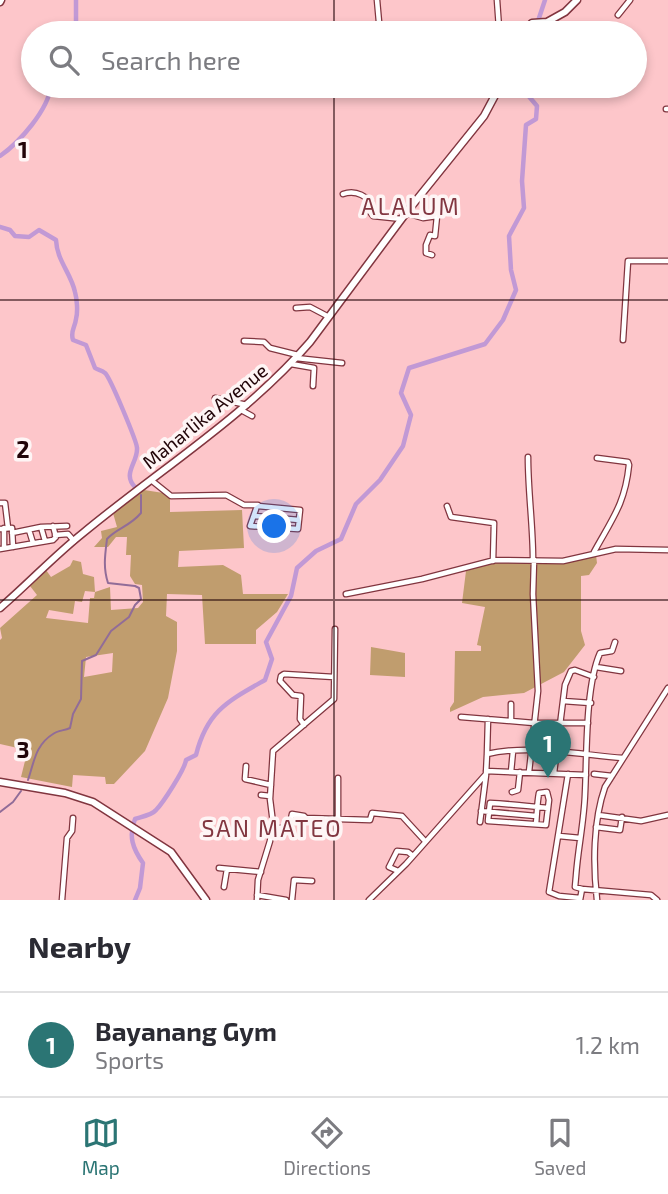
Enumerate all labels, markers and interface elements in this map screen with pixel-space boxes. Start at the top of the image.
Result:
search box [21,21,647,98]
icon: search [45,41,83,79]
text: Search here [101,44,241,75]
text: 1 [18,135,28,163]
district label: ALALUM [361,192,461,220]
street label: Maharlika Avenue [138,358,272,473]
text: 2 [16,435,30,463]
your location [257,509,291,543]
pin: 1 [525,720,571,778]
text: 3 [16,735,30,763]
district label: SAN MATEO [201,814,343,842]
text: Nearby [28,928,131,964]
text: Bayanang Gym [95,1015,277,1046]
text: 1 [46,1031,56,1059]
text: 1.2 km [576,1031,640,1059]
text: Sports [95,1046,164,1074]
tab: Map [82,1114,120,1179]
tab: Directions [283,1114,371,1179]
tab: Saved [534,1114,586,1179]

